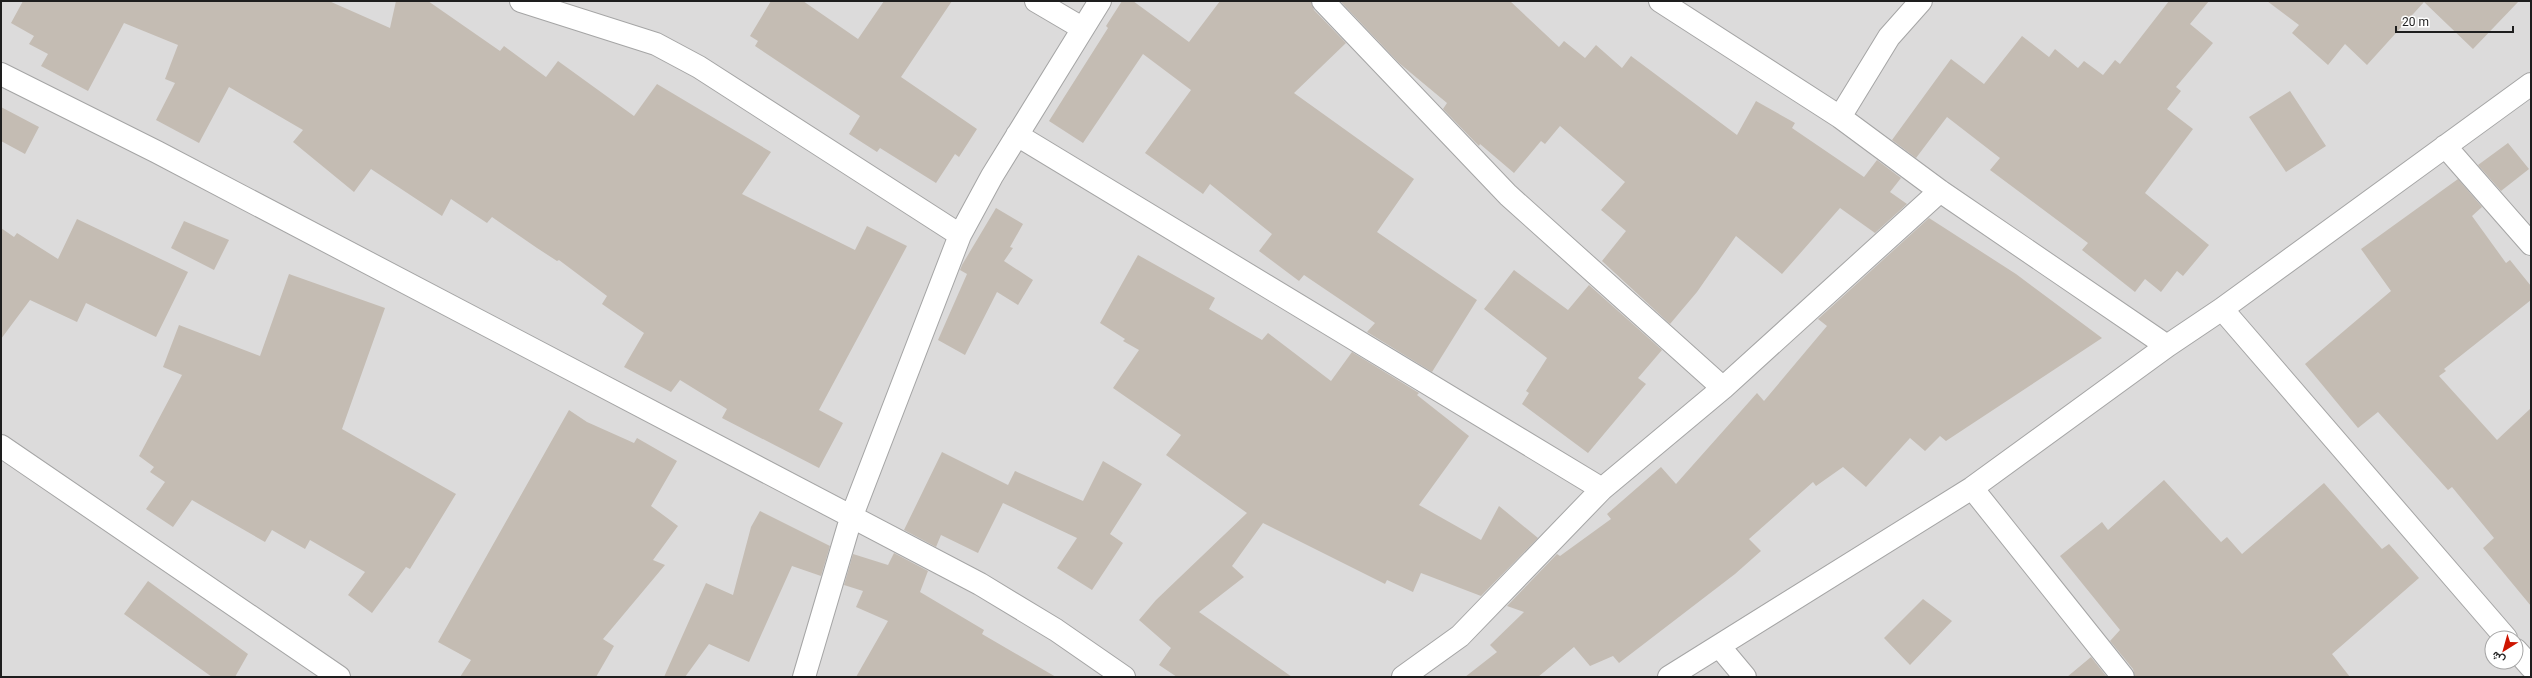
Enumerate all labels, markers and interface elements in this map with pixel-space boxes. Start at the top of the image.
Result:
scale bar [2396,8,2513,34]
text: 20 m [2402,15,2429,29]
north arrow [2484,630,2524,670]
text: ش [2489,648,2507,667]

